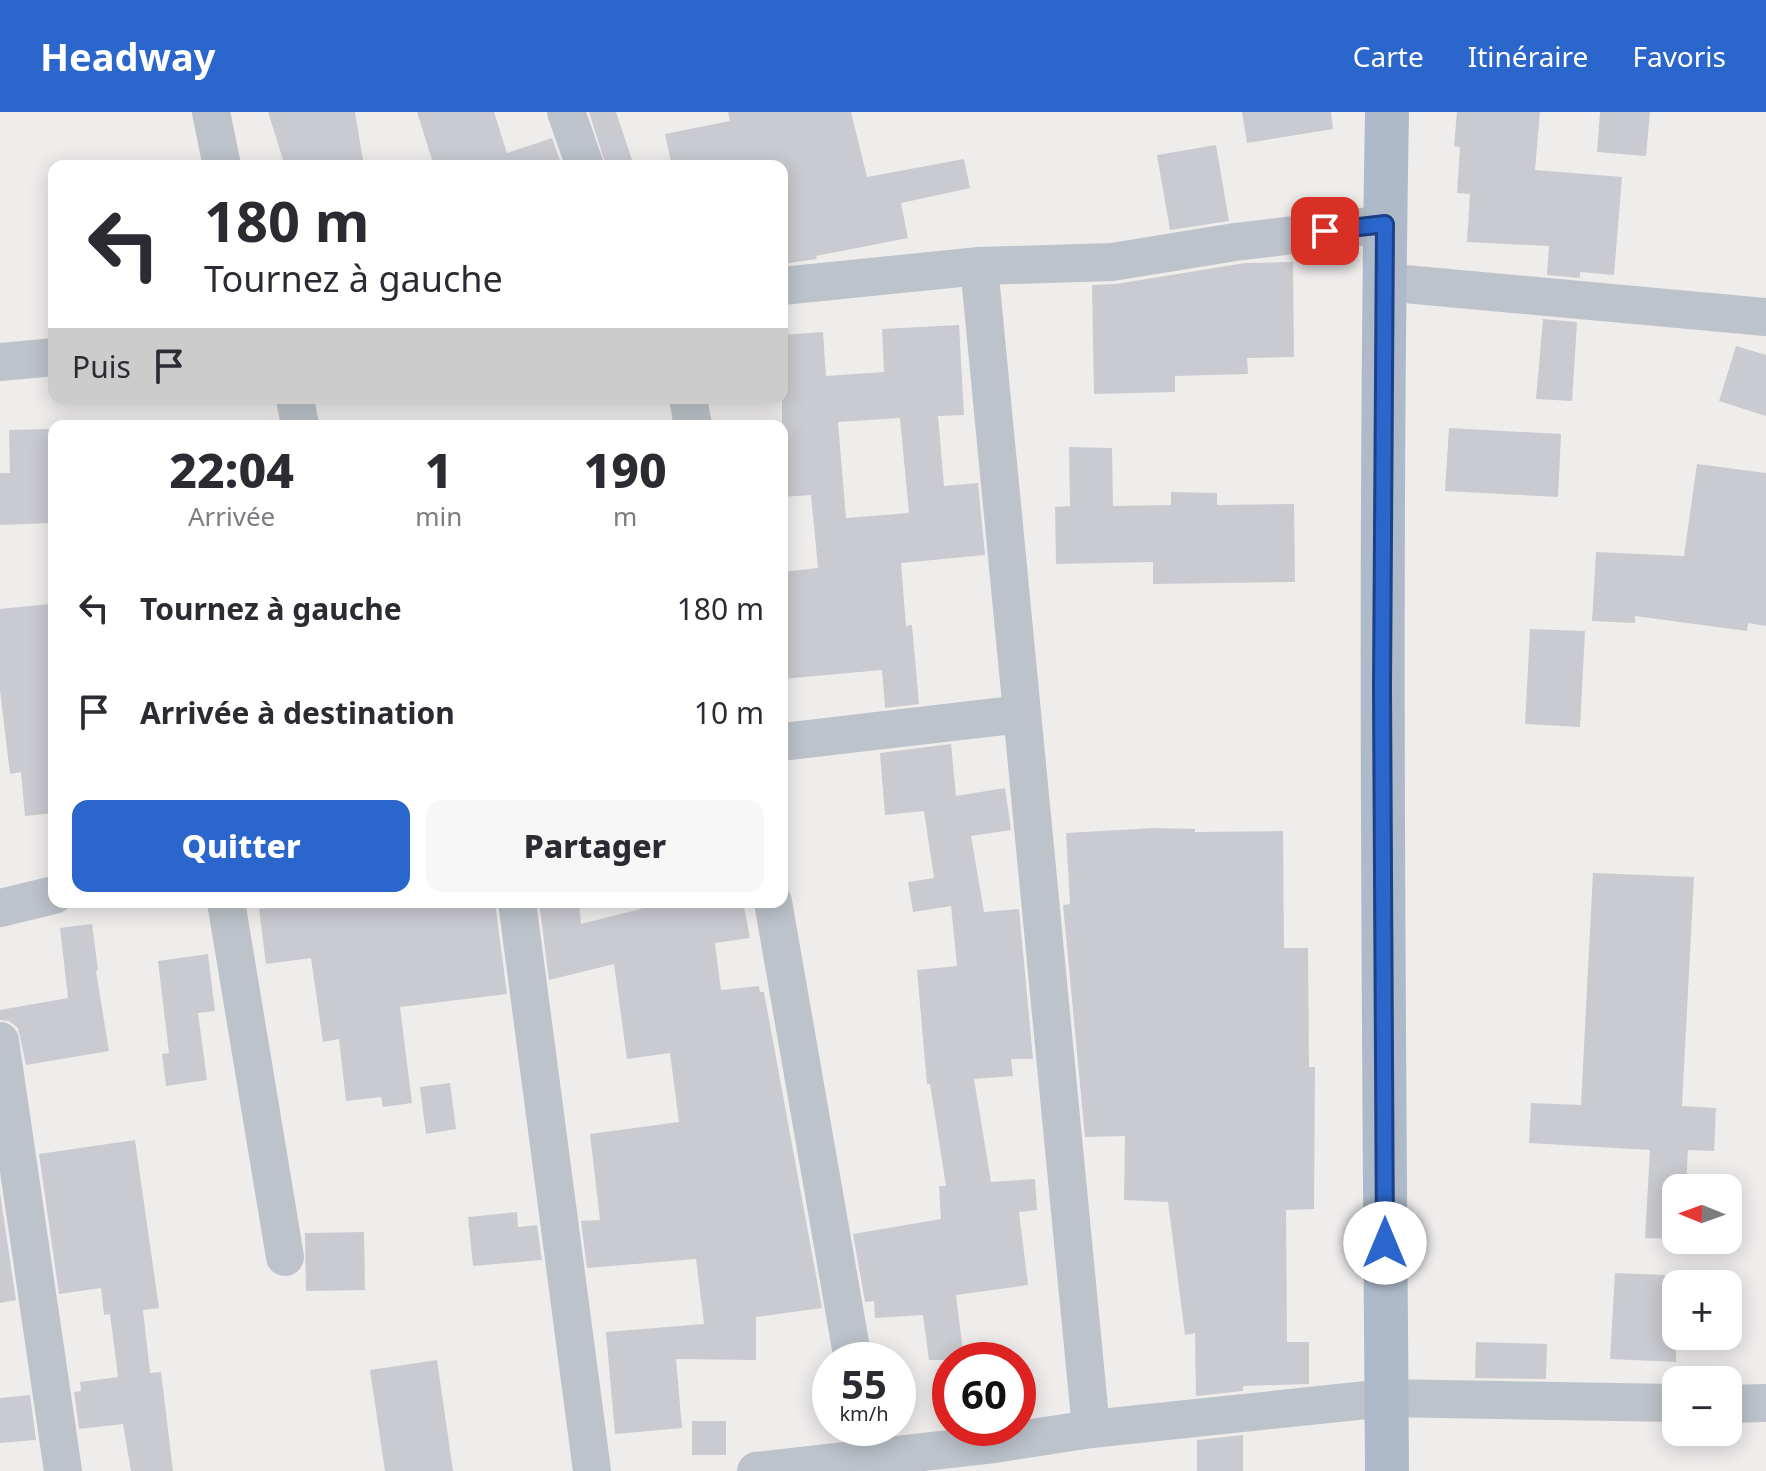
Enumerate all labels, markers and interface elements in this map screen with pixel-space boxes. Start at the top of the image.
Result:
text: Headway [40,30,216,82]
text: Carte [1353,37,1424,75]
text: Itinéraire [1468,37,1588,75]
text: Favoris [1632,37,1726,75]
text: 180 m [204,182,369,258]
icon: left [72,192,176,296]
pin [1291,197,1359,265]
icon: arrive [1303,209,1347,253]
text: Tournez à gauche [204,254,503,303]
icon: arrive [147,344,191,388]
text: Puis [72,346,131,387]
text: 22:04 [169,437,294,502]
text: 1 [425,437,453,502]
text: 190 [584,437,667,502]
text: Arrivée [188,498,275,534]
text: min [415,498,462,534]
text: m [613,498,637,534]
icon: left [72,586,116,630]
text: Tournez à gauche [140,588,402,629]
text: 180 m [677,588,764,629]
icon: arrive [72,690,116,734]
text: Arrivée à destination [140,692,455,733]
text: 10 m [694,692,764,733]
button: Quitter [72,800,410,892]
button: Partager [426,800,764,892]
north arrow [1662,1174,1742,1254]
map controls [1662,1174,1742,1446]
position arrow [1343,1201,1427,1285]
button: + [1662,1270,1742,1350]
speed limit sign: 60 [932,1342,1036,1446]
text: 55 [841,1356,887,1411]
button: − [1662,1366,1742,1446]
text: km/h [839,1400,889,1427]

